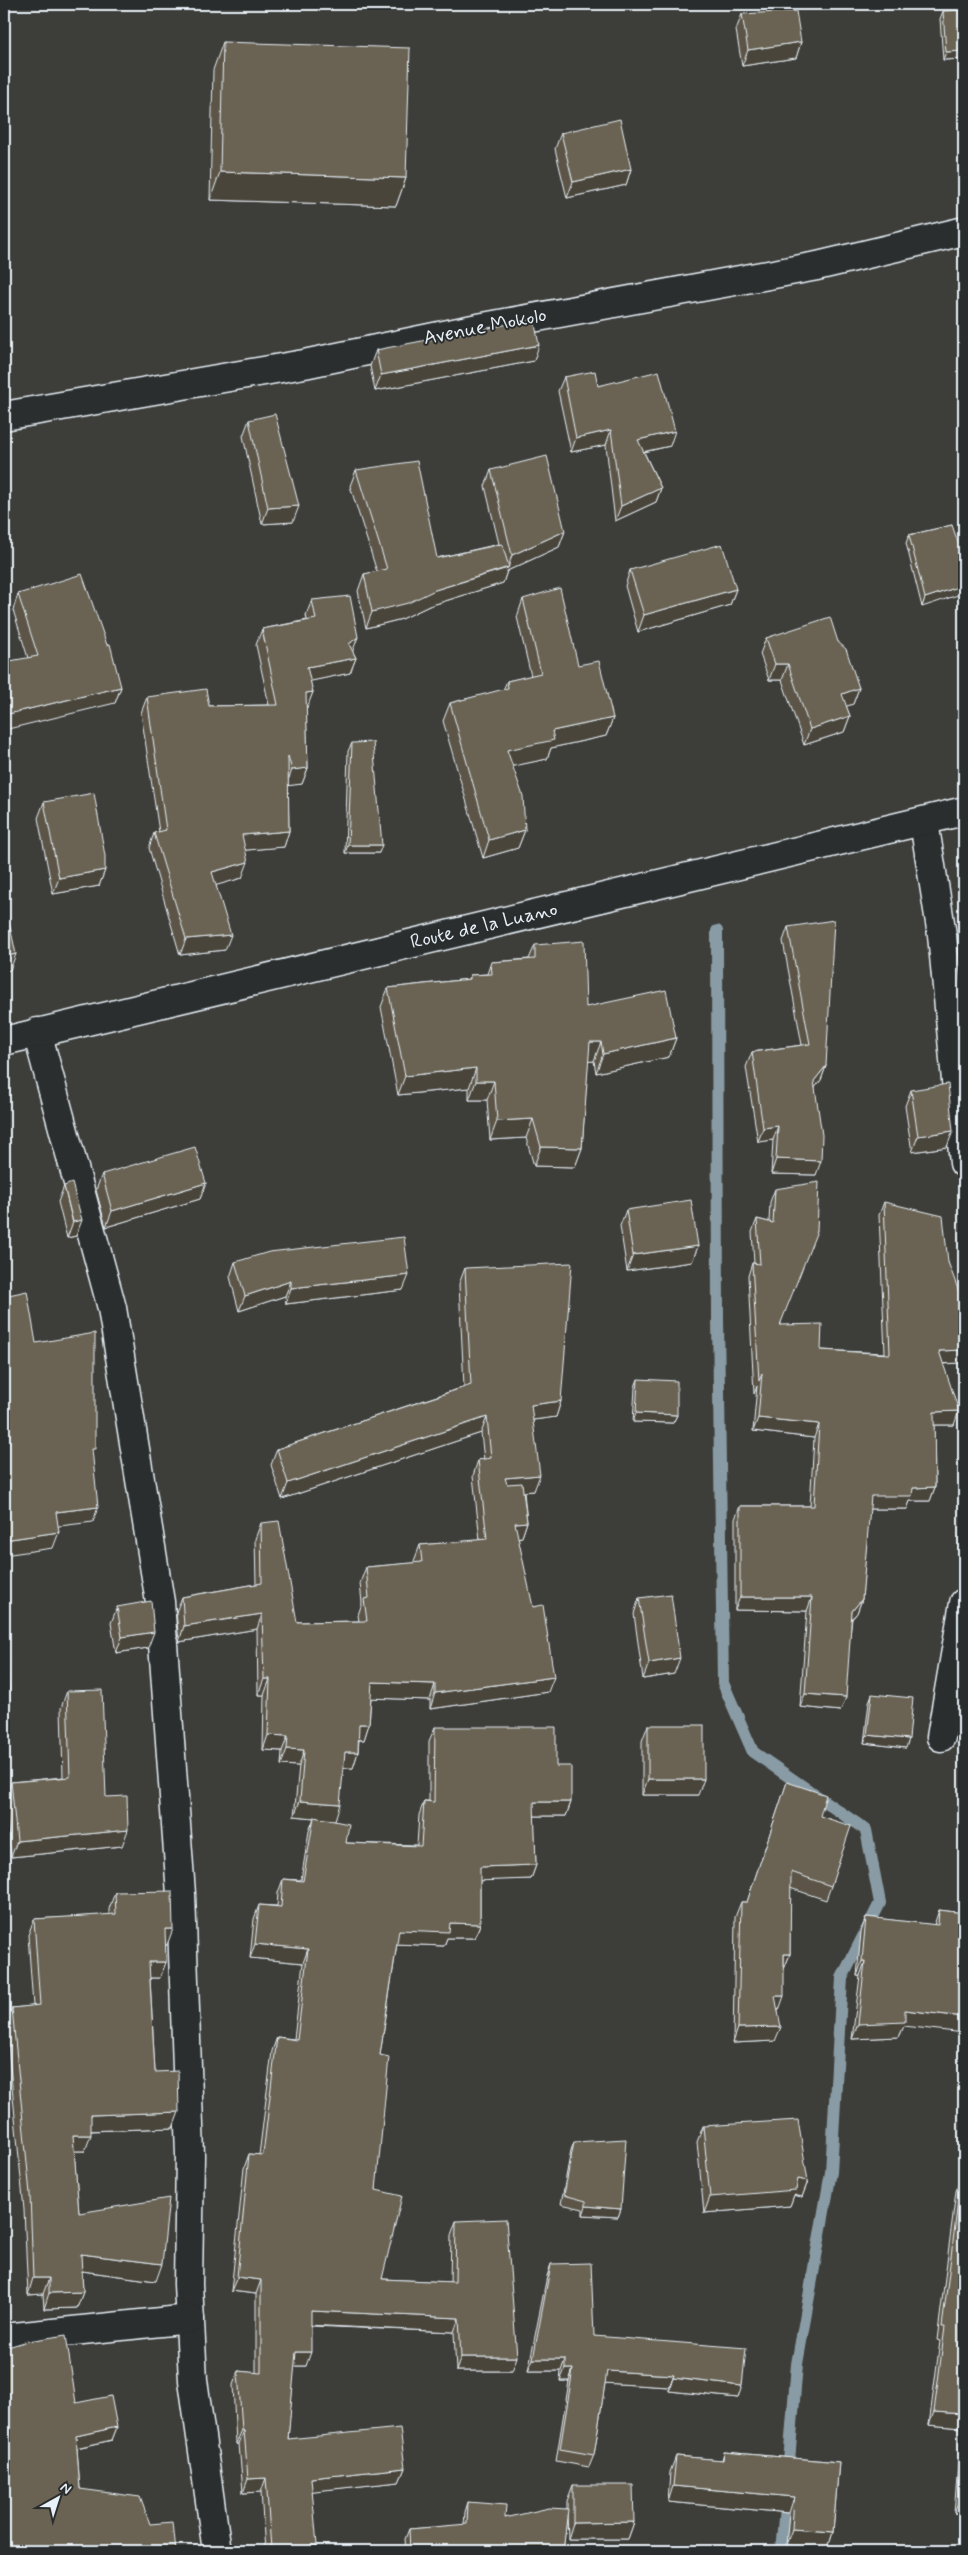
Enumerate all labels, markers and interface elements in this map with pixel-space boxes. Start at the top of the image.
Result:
street label: Avenue Mokolo [421,302,549,352]
street label: Route de la Luano [408,896,560,956]
north arrow [32,2472,82,2522]
text: N [56,2479,75,2499]

